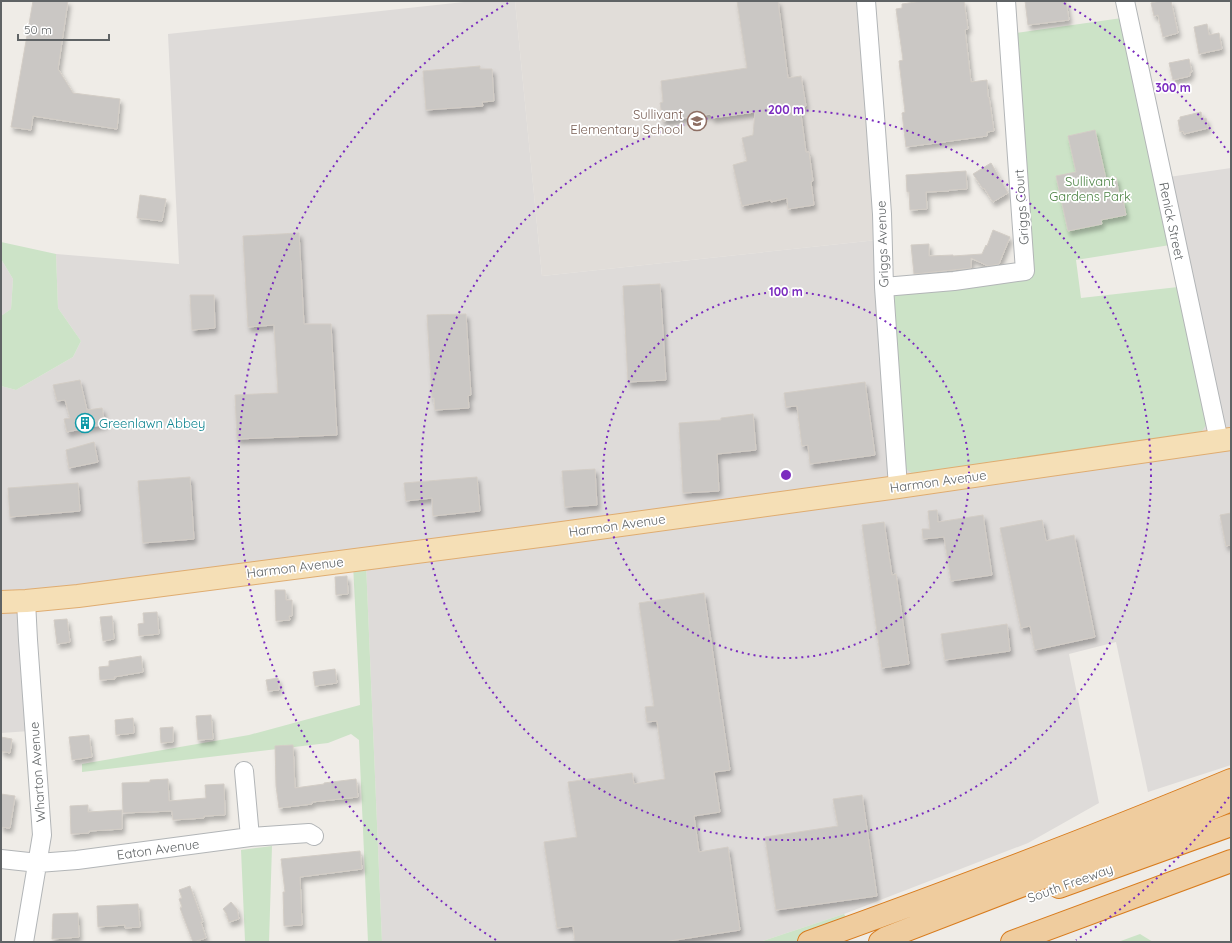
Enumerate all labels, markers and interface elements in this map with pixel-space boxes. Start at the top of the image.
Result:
scale bar [18,16,109,42]
text: 50 m [24,22,52,37]
text: 300 m [1155,80,1191,95]
text: 200 m [768,102,804,117]
place label: Sullivant Elementary School [570,106,683,137]
school or university icon: Sullivant Elementary School [686,110,708,132]
street label: Griggs Court [1010,169,1032,245]
park label: Sullivant Gardens Park [1049,173,1131,204]
street label: Renick Street [1156,181,1188,261]
street label: Griggs Avenue [872,200,892,288]
text: 100 m [769,284,803,299]
building icon: Greenlawn Abbey [74,412,96,434]
place label: Greenlawn Abbey [99,415,205,431]
street label: Harmon Avenue [889,466,987,496]
centre of rings [779,468,793,482]
street label: Harmon Avenue [568,510,666,540]
street label: Harmon Avenue [246,553,344,581]
street label: Wharton Avenue [26,721,48,823]
street label: Eaton Avenue [116,835,200,863]
street label: South Freeway [1025,860,1115,906]

